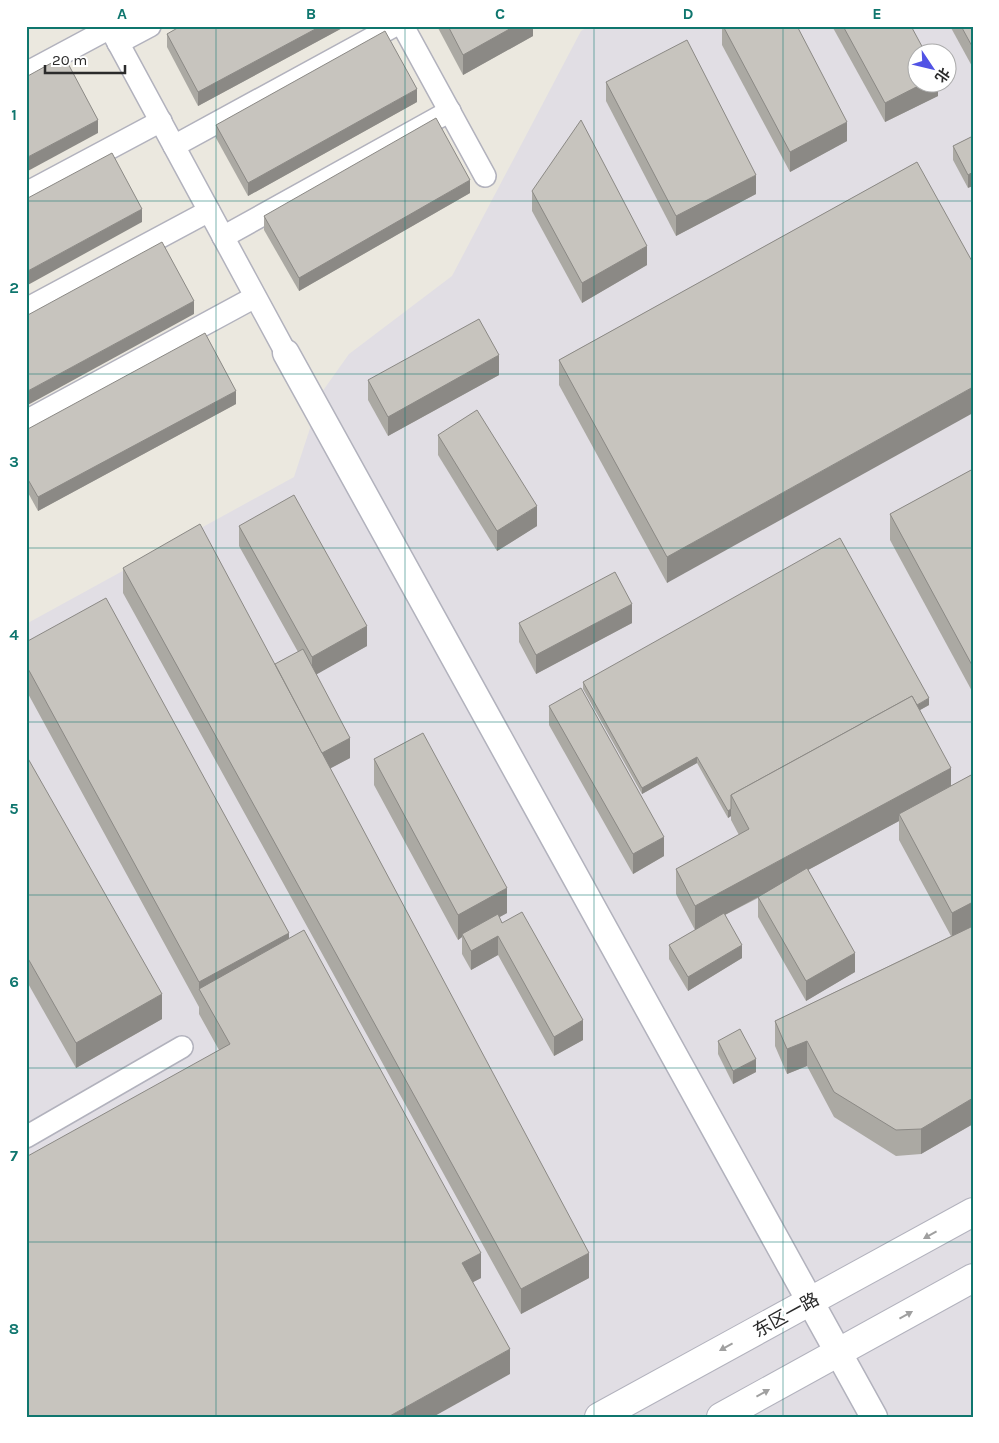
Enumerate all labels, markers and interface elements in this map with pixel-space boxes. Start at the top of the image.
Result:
text: A [117,4,127,23]
text: B [306,4,316,23]
text: C [495,4,505,23]
text: D [683,4,694,23]
text: E [872,4,882,23]
scale bar [45,42,125,74]
north arrow [906,42,956,92]
text: 20 m [52,51,87,69]
text: 北 [931,65,953,86]
text: 1 [11,105,17,124]
text: 2 [9,278,19,297]
text: 3 [9,452,19,471]
text: 4 [9,625,19,644]
text: 5 [9,799,19,818]
text: 6 [9,972,19,991]
text: 7 [10,1146,18,1165]
one-way arrow [923,1231,937,1240]
street label: 东区一路 [749,1288,823,1342]
one-way arrow [898,1311,913,1319]
text: 8 [9,1319,19,1338]
one-way arrow [720,1343,733,1352]
one-way arrow [756,1389,771,1397]

